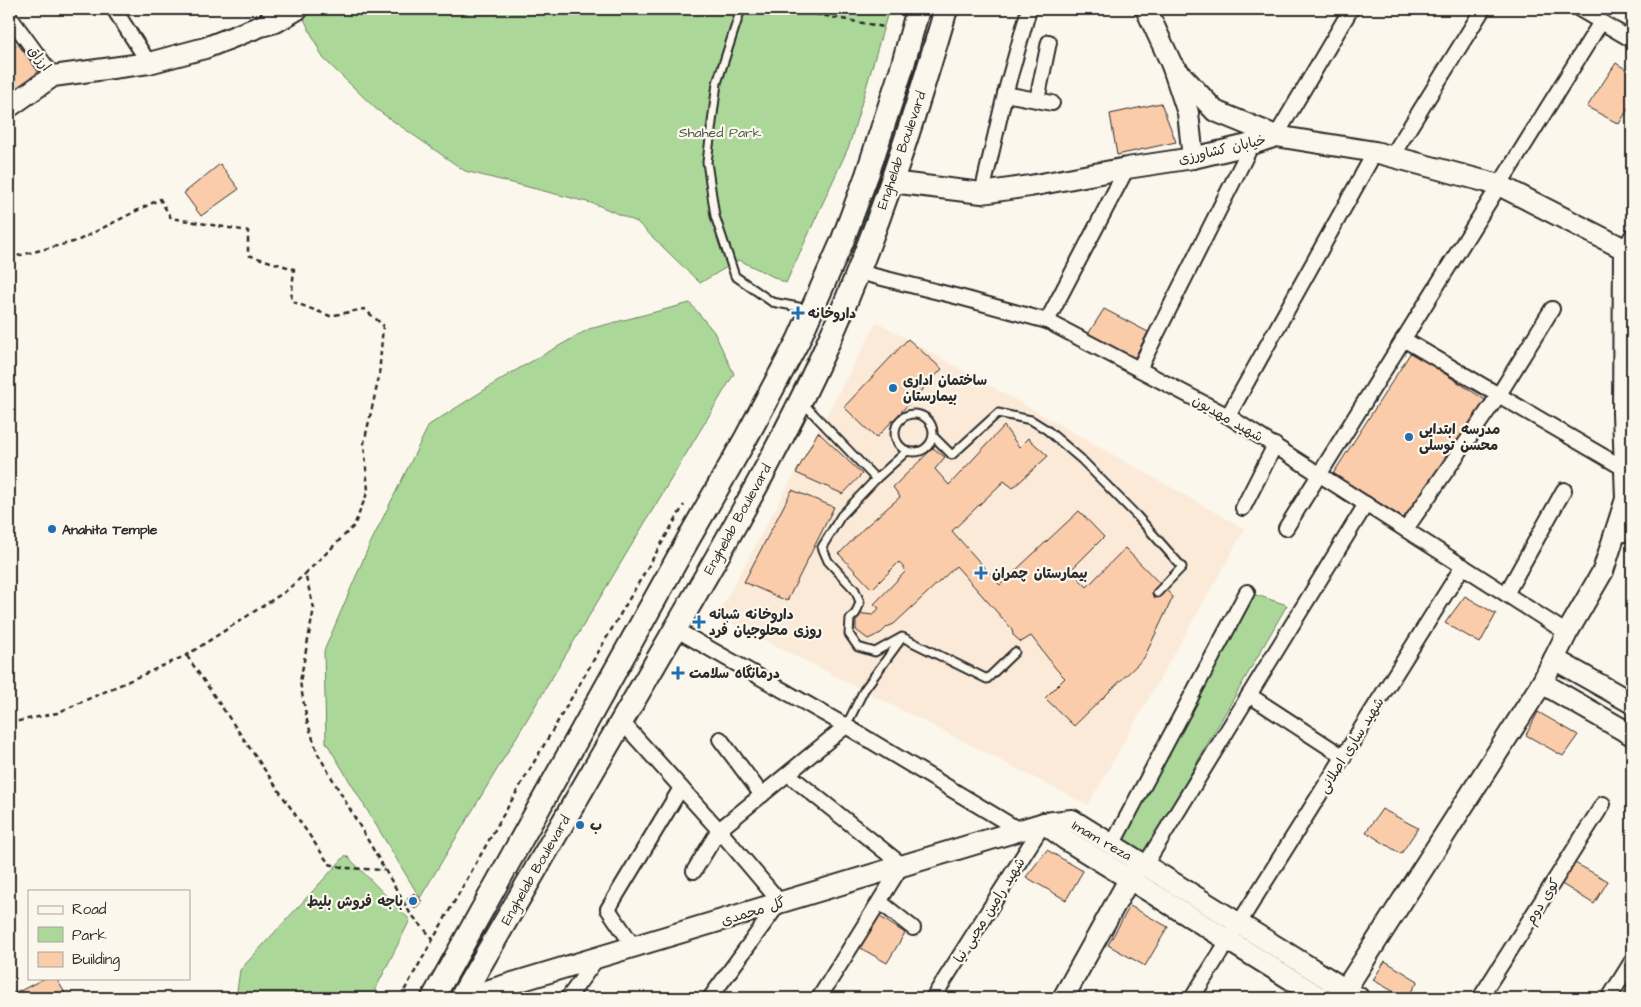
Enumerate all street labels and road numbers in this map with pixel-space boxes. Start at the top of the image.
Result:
street label: ارزاق [23,42,56,76]
street label: Enghelab Boulevard [872,89,932,212]
street label: خیابان کشاورزی [1176,130,1268,170]
street label: شهید مهدیون [1188,391,1267,447]
street label: Enghelab Boulevard [699,460,777,578]
street label: شهید ساری اصلانی [1314,694,1389,797]
street label: Enghelab Boulevard [496,812,575,929]
street label: Imam reza [1068,816,1135,866]
street label: شهید رامین محبی نیا [949,854,1030,967]
street label: کوی دوم [1521,874,1565,929]
street label: گل محمدی [719,893,788,931]

